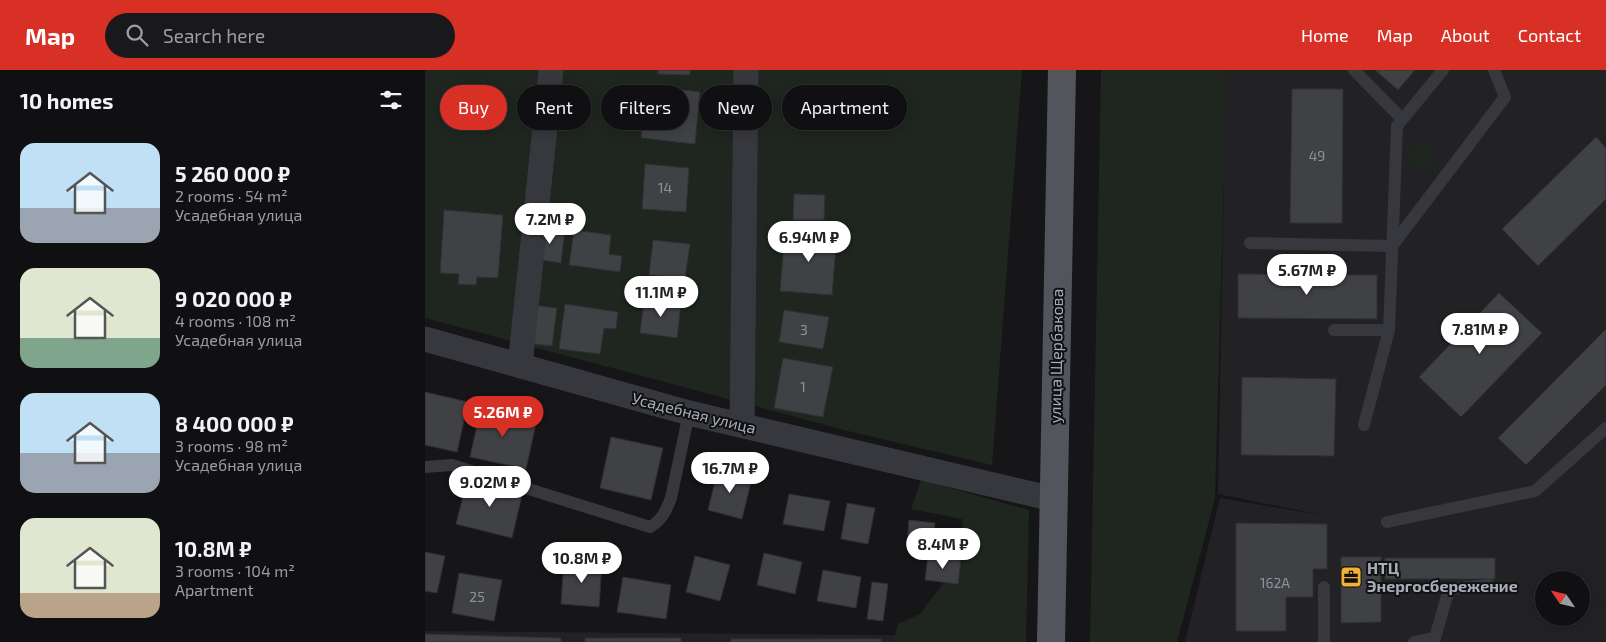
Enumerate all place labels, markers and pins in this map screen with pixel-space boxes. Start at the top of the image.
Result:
pin: 7.2M ₽ [509,202,591,245]
pin: 6.94M ₽ [763,220,855,263]
pin: 5.67M ₽ [1261,254,1353,296]
pin: 11.1M ₽ [615,276,707,318]
pin: 7.81M ₽ [1434,312,1526,355]
pin: 5.26M ₽ [457,396,549,438]
pin: 16.7M ₽ [684,452,776,494]
pin: 9.02M ₽ [444,466,536,508]
pin: 8.4M ₽ [902,528,984,570]
pin: 10.8M ₽ [536,542,628,584]
place label: НТЦ Энергосбережение [1367,558,1518,595]
office icon: НТЦ Энергосбережение [1339,565,1363,589]

